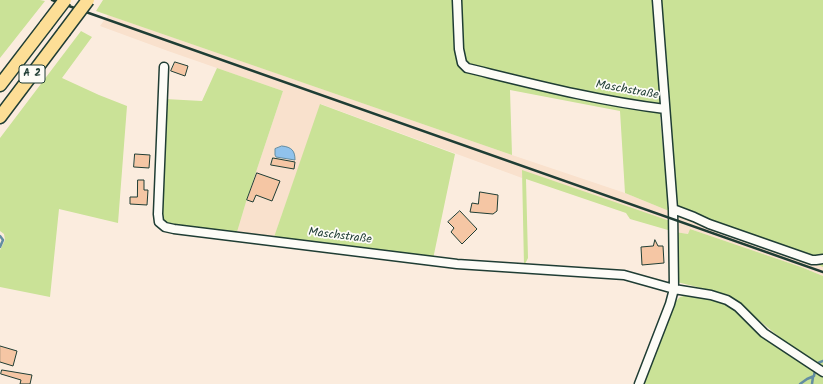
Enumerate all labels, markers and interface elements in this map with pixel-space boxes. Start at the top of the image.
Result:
road number: A 2 [19,65,45,83]
street label: Maschstraße [594,78,660,104]
street label: Maschstraße [307,226,373,248]

